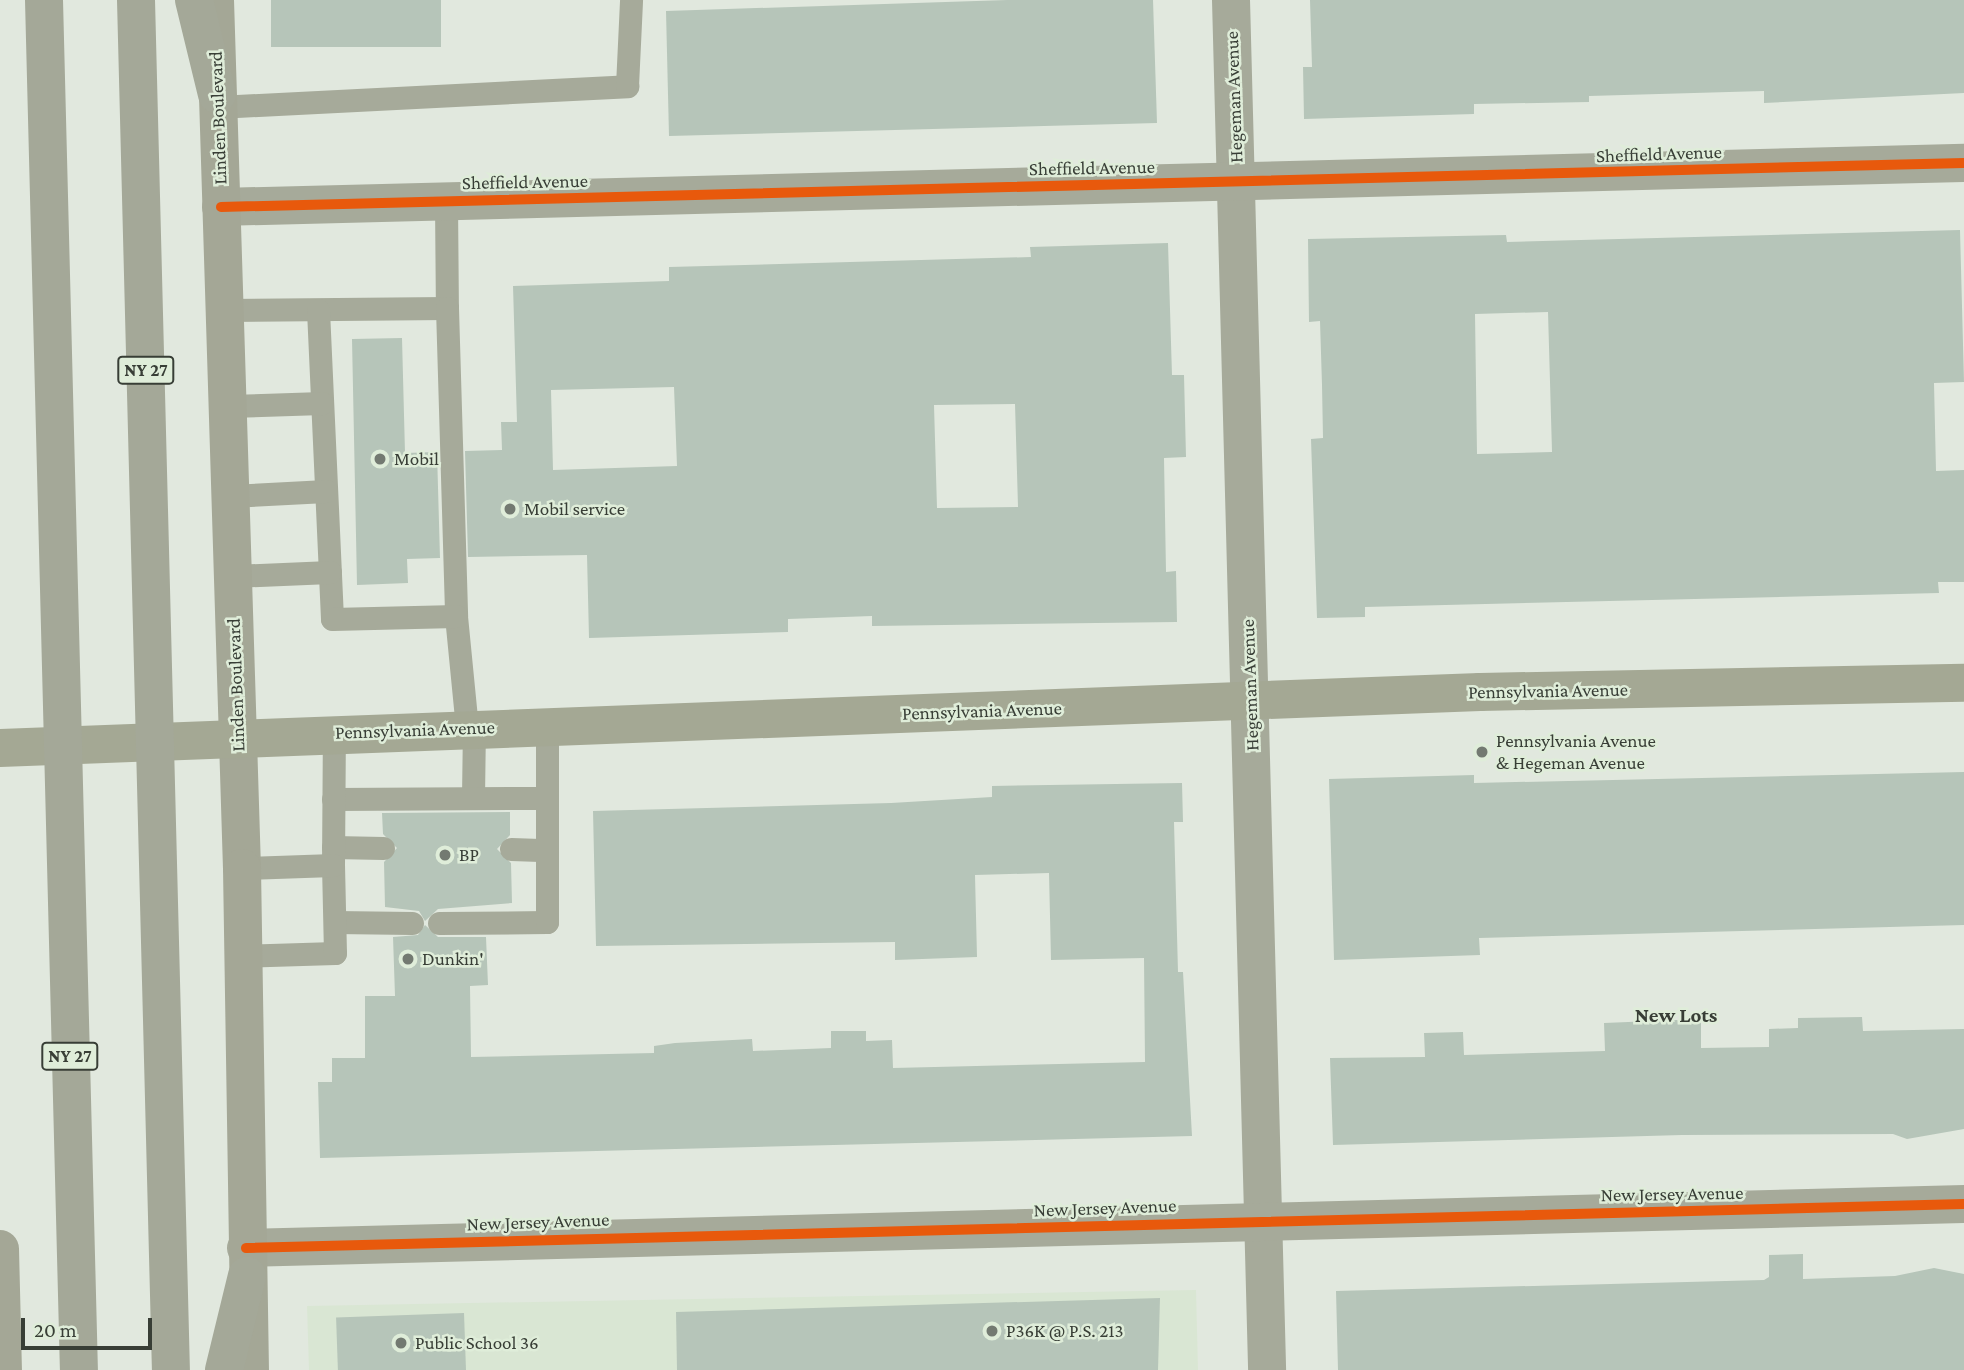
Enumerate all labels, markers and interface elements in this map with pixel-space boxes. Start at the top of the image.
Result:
street label: Hegeman Avenue [1220,31,1248,163]
street label: Linden Boulevard [204,51,232,185]
street label: Sheffield Avenue [1596,140,1722,168]
street label: Sheffield Avenue [1029,156,1155,180]
street label: Sheffield Avenue [462,170,588,194]
road number: NY 27 [116,356,176,384]
place label: Mobil [394,448,439,470]
marker: Mobil [372,451,388,467]
place label: Mobil service [524,498,625,520]
marker: Mobil service [502,501,518,517]
street label: Linden Boulevard [222,618,250,752]
street label: Hegeman Avenue [1236,619,1264,751]
street label: Pennsylvania Avenue [1468,678,1628,704]
street label: Pennsylvania Avenue [902,697,1062,725]
street label: Pennsylvania Avenue [335,716,495,744]
place label: Pennsylvania Avenue & Hegeman Avenue [1496,730,1656,774]
marker: Pennsylvania Avenue & Hegeman Avenue [1474,744,1490,760]
place label: BP [459,844,479,866]
marker: BP [437,847,453,863]
place label: Dunkin' [422,948,484,970]
marker: Dunkin' [400,951,416,967]
district label: New Lots [1635,1002,1717,1028]
road number: NY 27 [40,1042,100,1070]
street label: New Jersey Avenue [1600,1181,1744,1207]
street label: New Jersey Avenue [1033,1194,1177,1222]
street label: New Jersey Avenue [466,1208,610,1236]
scale bar [24,1304,156,1348]
text: 20 m [34,1318,77,1342]
place label: P36K @ P.S. 213 [1006,1320,1124,1342]
marker: P36K @ P.S. 213 [984,1323,1000,1339]
place label: Public School 36 [415,1332,539,1354]
marker: Public School 36 [393,1335,409,1351]

